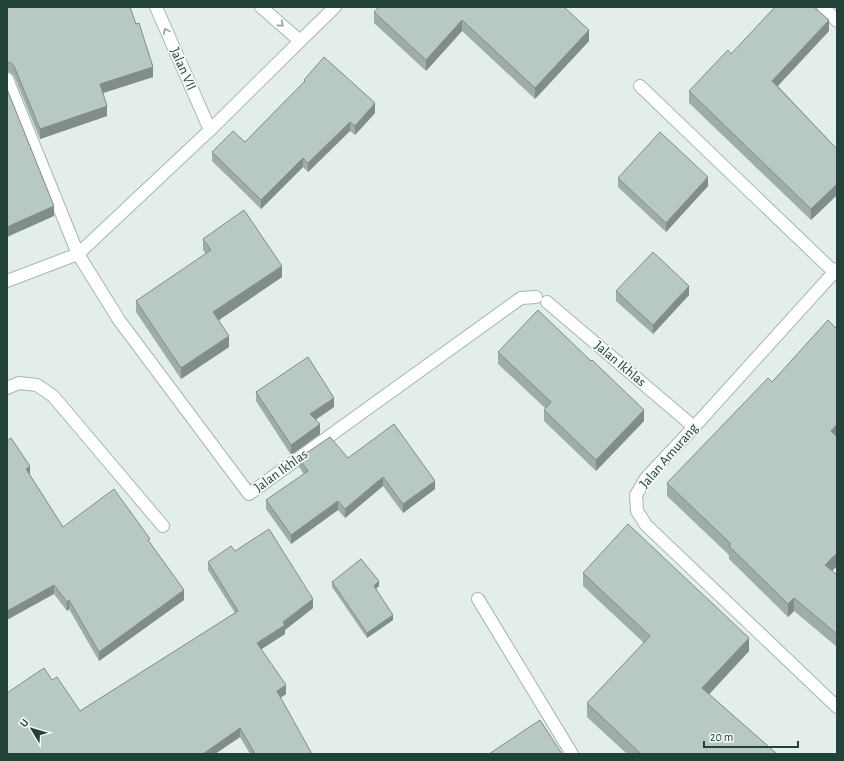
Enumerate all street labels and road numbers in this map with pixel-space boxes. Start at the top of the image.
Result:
street label: Jalan VII [167,45,199,93]
street label: Jalan Ikhlas [592,339,648,389]
street label: Jalan Amurang [637,421,701,491]
street label: Jalan Ikhlas [252,447,310,495]

